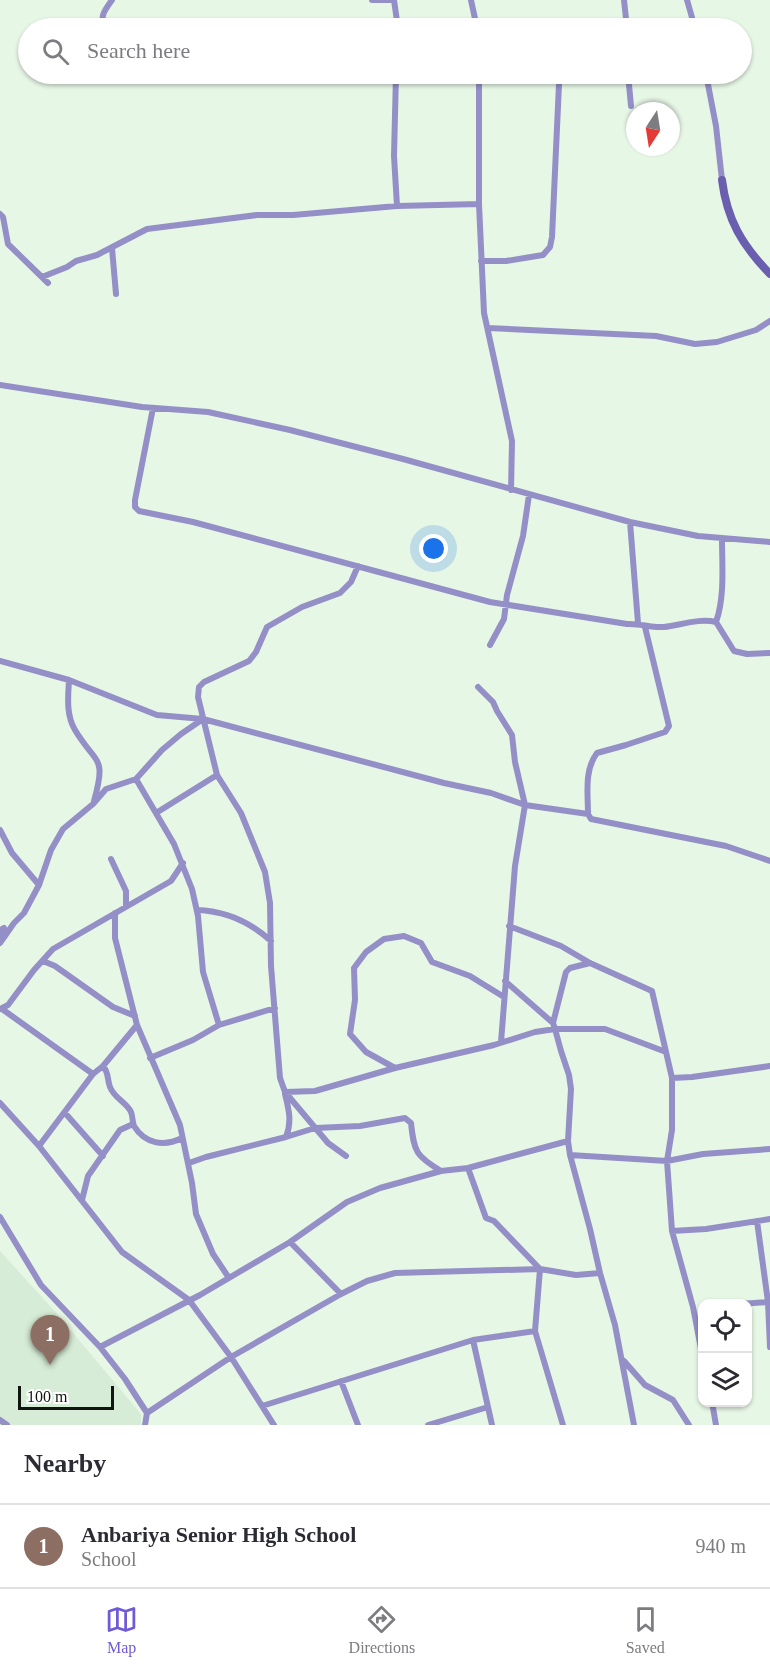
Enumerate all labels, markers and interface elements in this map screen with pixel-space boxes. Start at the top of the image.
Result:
search box [18,18,752,84]
icon: search [39,35,72,68]
text: Search here [87,38,190,63]
north arrow [626,102,680,156]
your location [419,534,448,563]
map controls [698,1299,752,1407]
button: locate [698,1299,752,1353]
pin: 1 [31,1316,70,1365]
button: layers [698,1353,752,1407]
scale bar [18,1383,114,1410]
text: 100 m [27,1388,67,1405]
text: Nearby [24,1449,106,1478]
text: Anbariya Senior High School [81,1522,356,1547]
text: 1 [39,1535,49,1557]
text: 940 m [695,1535,746,1557]
text: School [81,1548,137,1570]
tab: Map [105,1603,138,1657]
tab: Directions [349,1603,415,1657]
tab: Saved [626,1603,665,1657]

